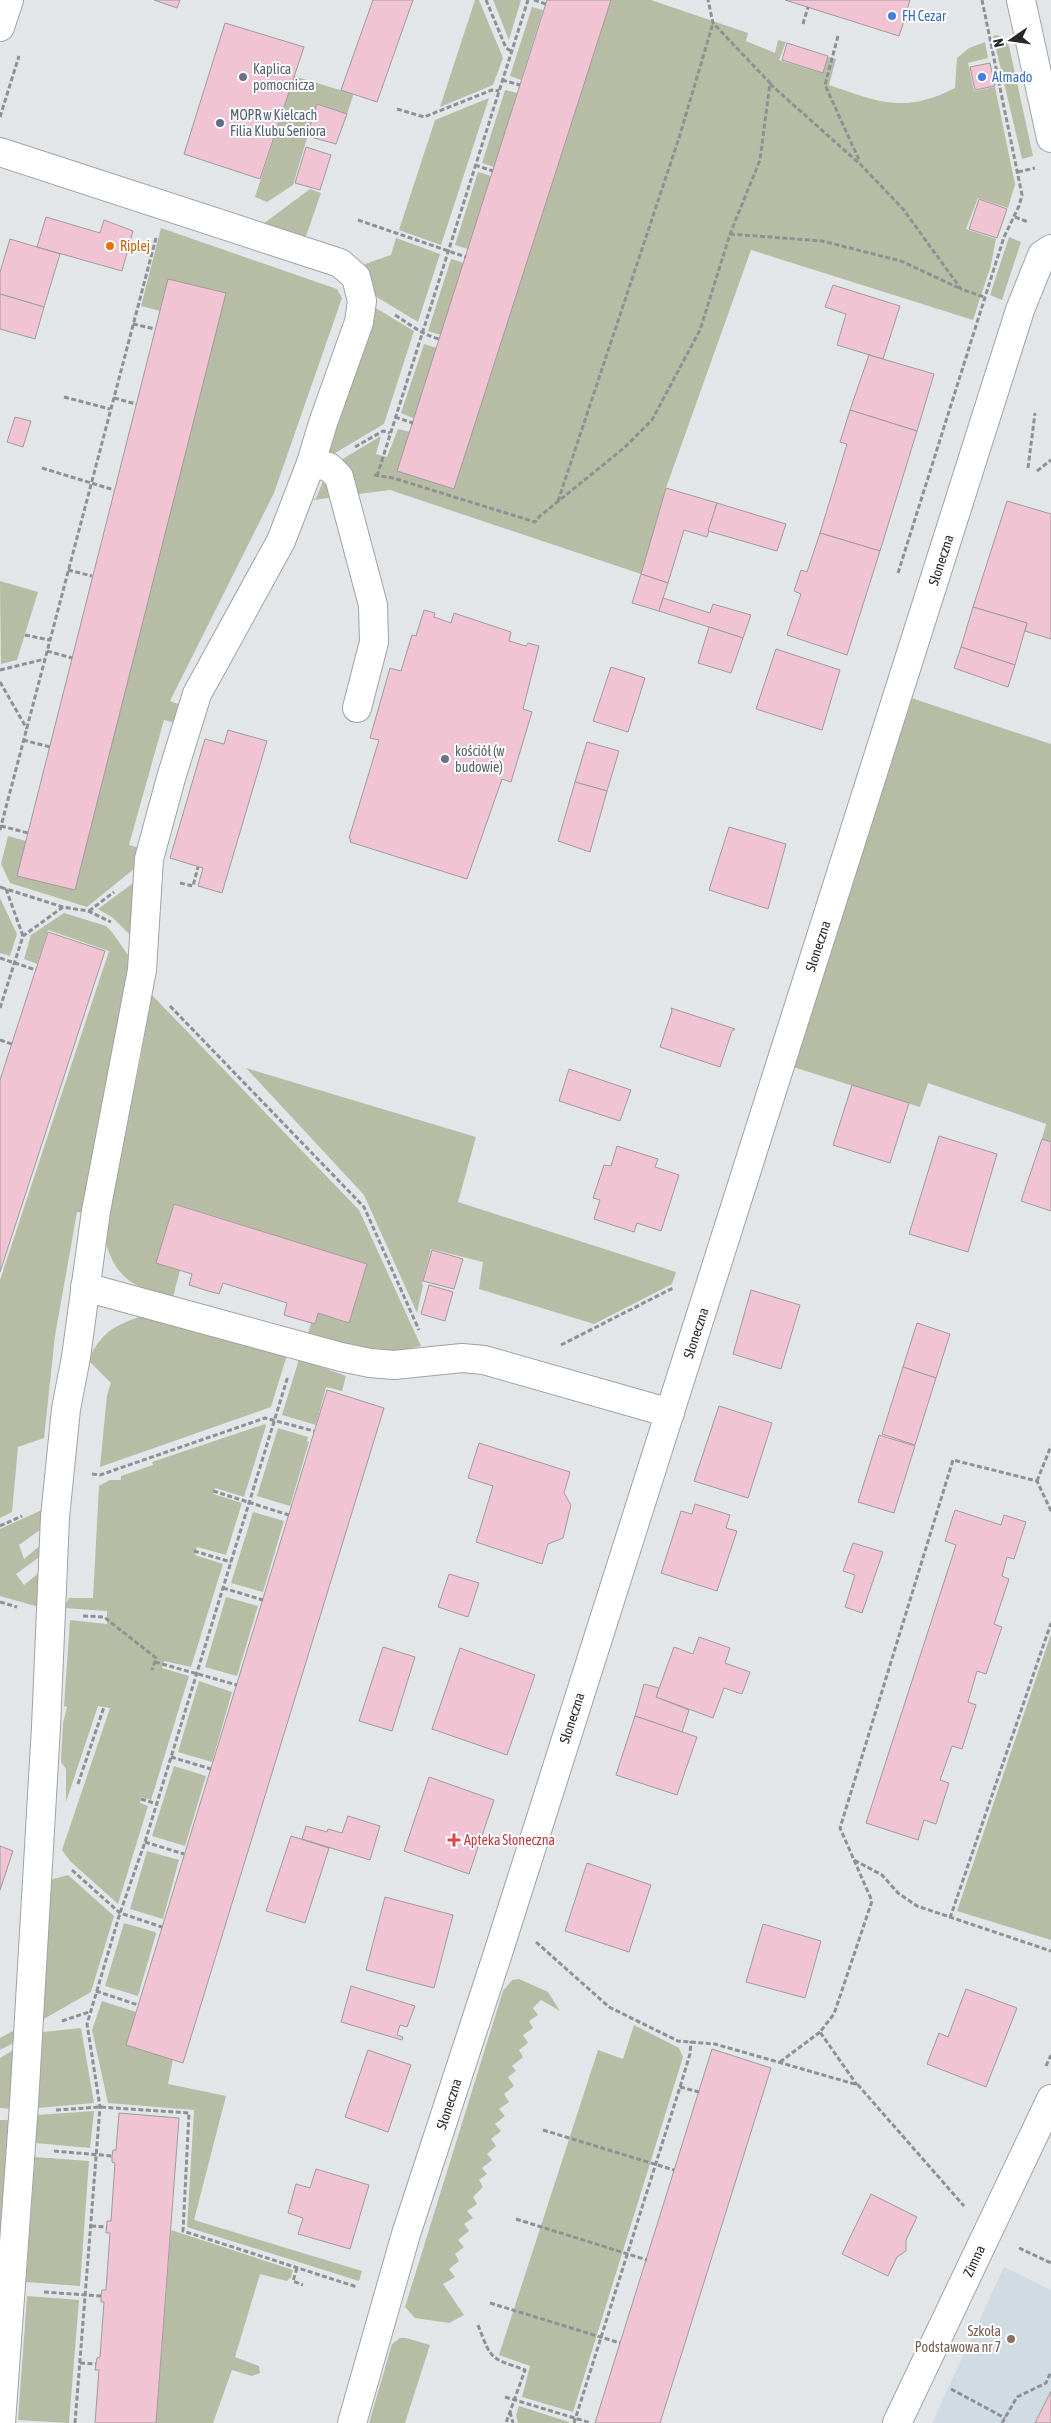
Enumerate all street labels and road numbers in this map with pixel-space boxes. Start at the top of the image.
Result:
street label: Słoneczna [925,532,957,588]
street label: Słoneczna [802,918,834,974]
street label: Słoneczna [680,1305,712,1361]
street label: Słoneczna [556,1690,588,1746]
street label: Słoneczna [433,2076,465,2132]
street label: Zimna [960,2243,988,2279]

